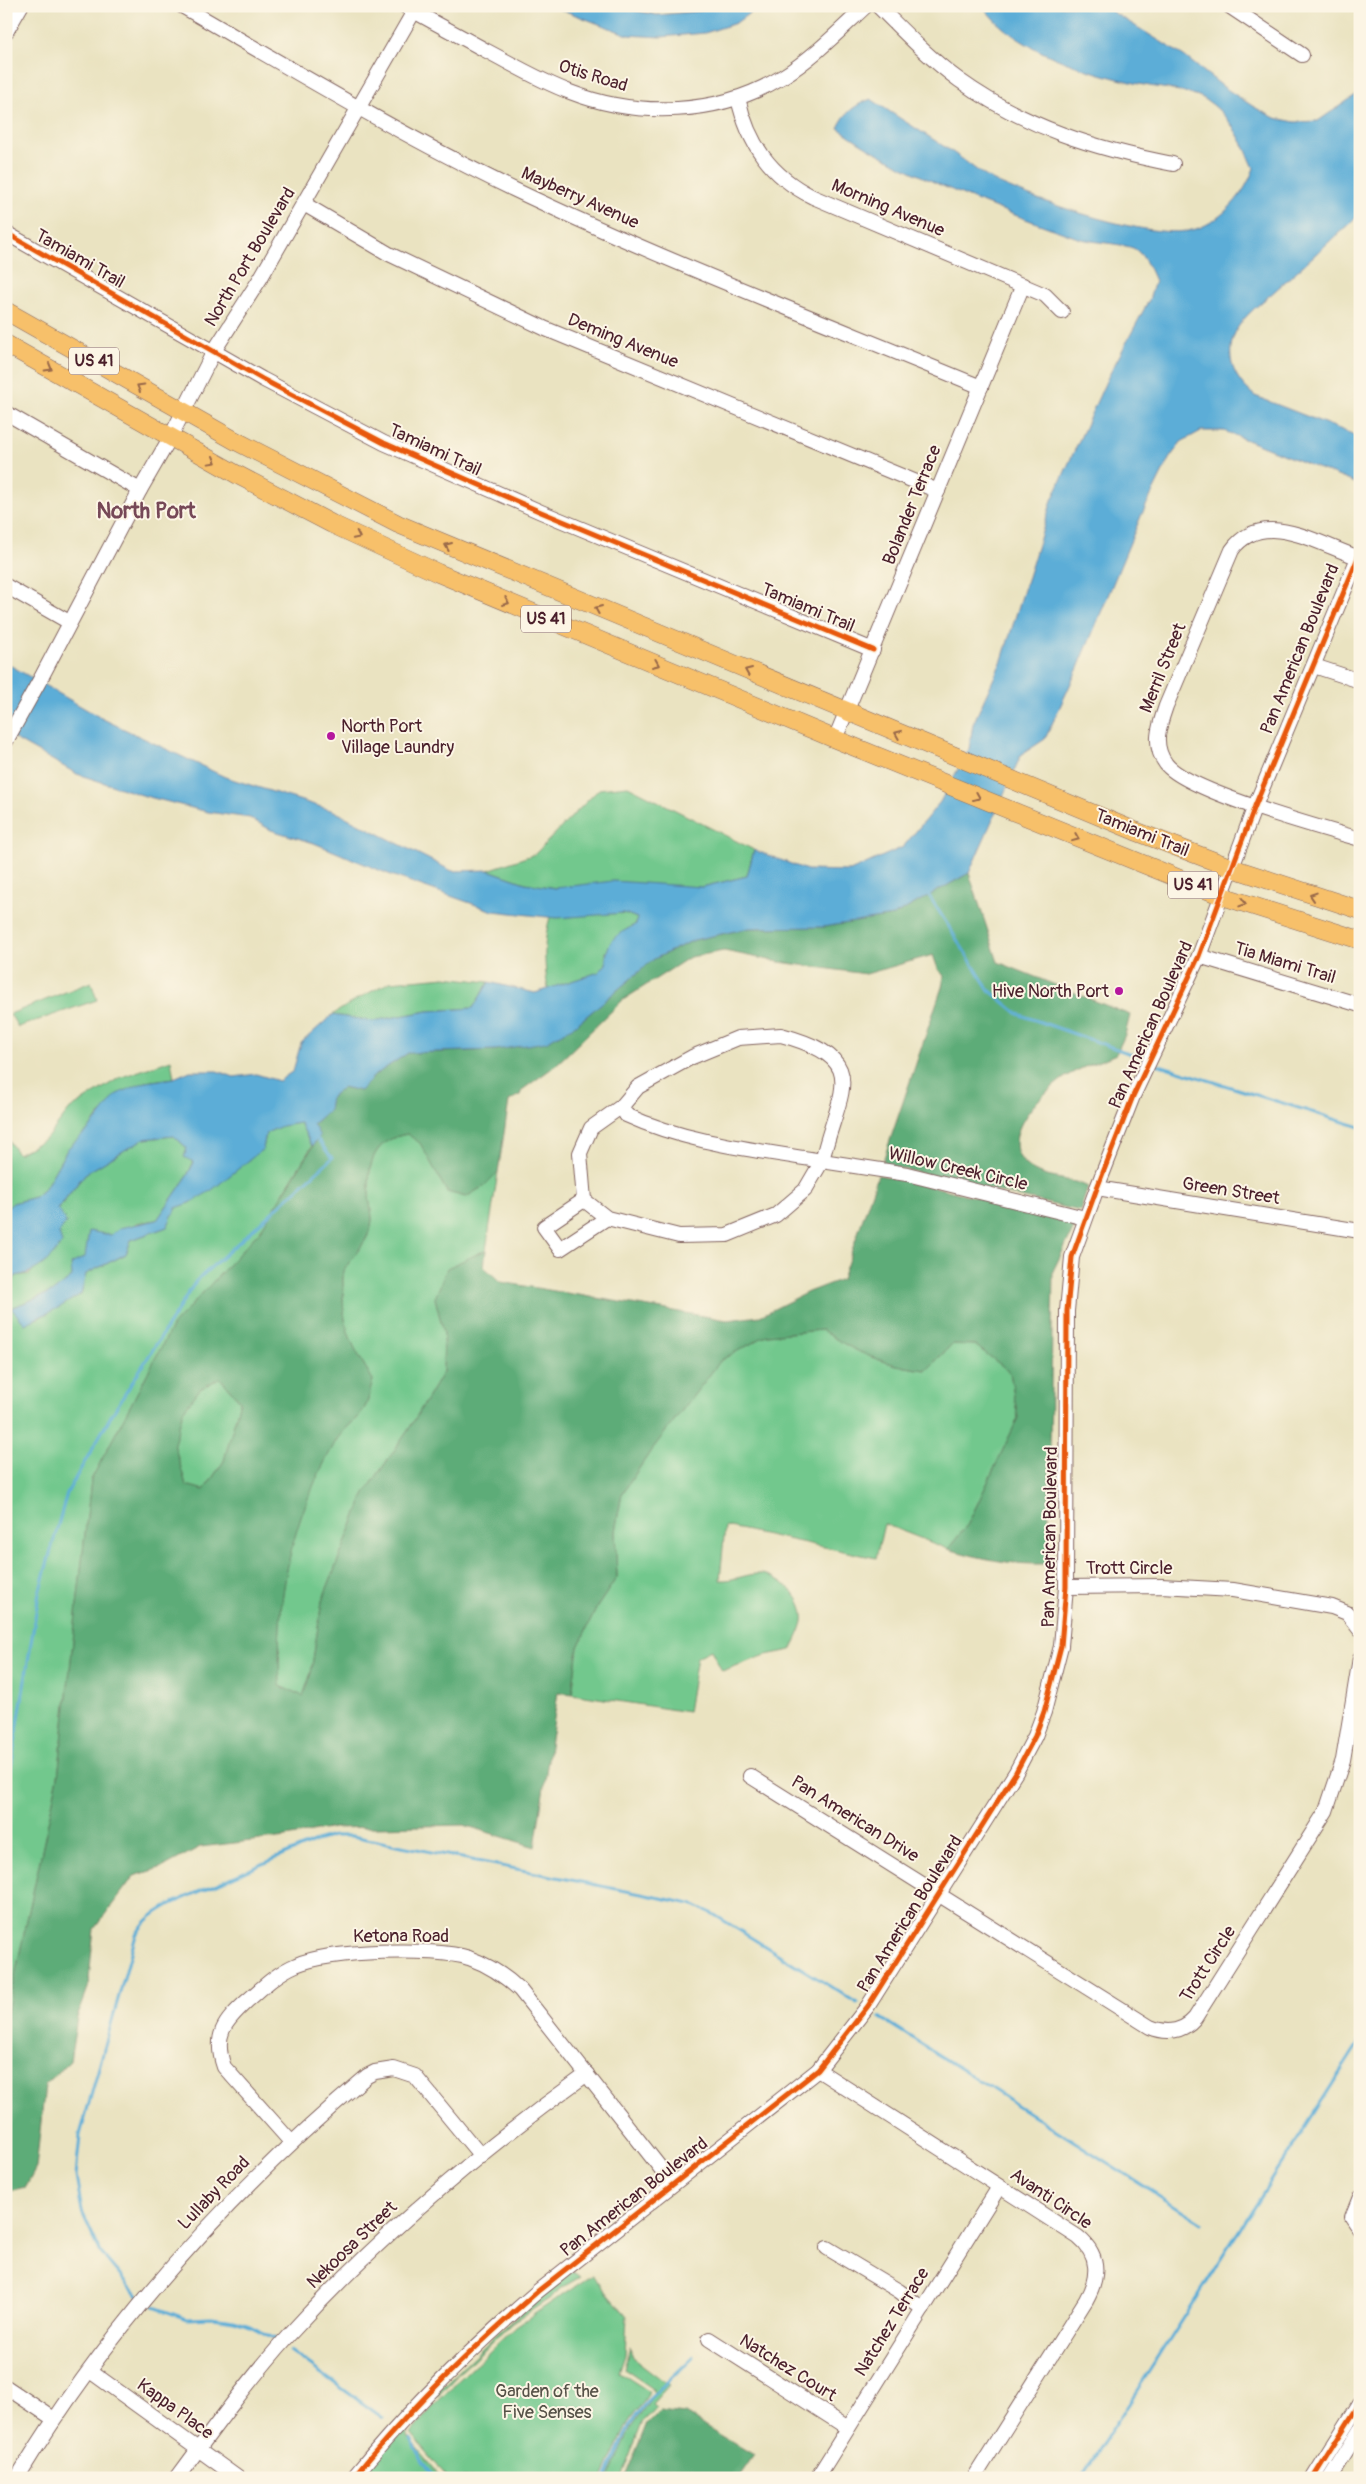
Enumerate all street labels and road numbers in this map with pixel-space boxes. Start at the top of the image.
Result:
street label: Otis Road [556,55,630,97]
street label: Mayberry Avenue [518,162,643,234]
street label: Morning Avenue [828,174,948,242]
street label: North Port Boulevard [199,183,301,331]
street label: Tamiami Trail [31,224,129,294]
street label: Deming Avenue [564,308,682,374]
road number: US 41 [69,348,119,374]
street label: Tamiami Trail [385,419,485,481]
street label: Bolander Terrace [877,442,947,568]
street label: Pan American Boulevard [1255,561,1345,737]
street label: Tamiami Trail [758,578,858,638]
road number: US 41 [521,606,571,632]
street label: Merril Street [1135,619,1192,716]
street label: Tamiami Trail [1091,804,1193,862]
road number: US 41 [1168,872,1218,898]
street label: Pan American Boulevard [1104,937,1198,1113]
street label: Tia Miami Trail [1232,937,1338,989]
street label: Willow Creek Circle [886,1142,1030,1196]
street label: Green Street [1181,1172,1282,1210]
street label: Pan American Boulevard [1037,1446,1063,1628]
street label: Trott Circle [1086,1557,1172,1580]
street label: Pan American Drive [787,1770,923,1868]
street label: Pan American Boulevard [852,1831,968,1997]
street label: Trott Circle [1175,1921,1241,2007]
street label: Ketona Road [353,1925,449,1948]
street label: Pan American Boulevard [555,2132,713,2262]
street label: Lullaby Road [173,2151,255,2235]
street label: Avanti Circle [1006,2163,1096,2235]
street label: Nekoosa Street [302,2196,403,2294]
street label: Natchez Terrace [849,2263,935,2381]
street label: Natchez Court [735,2329,842,2407]
street label: Kappa Place [132,2374,218,2445]

